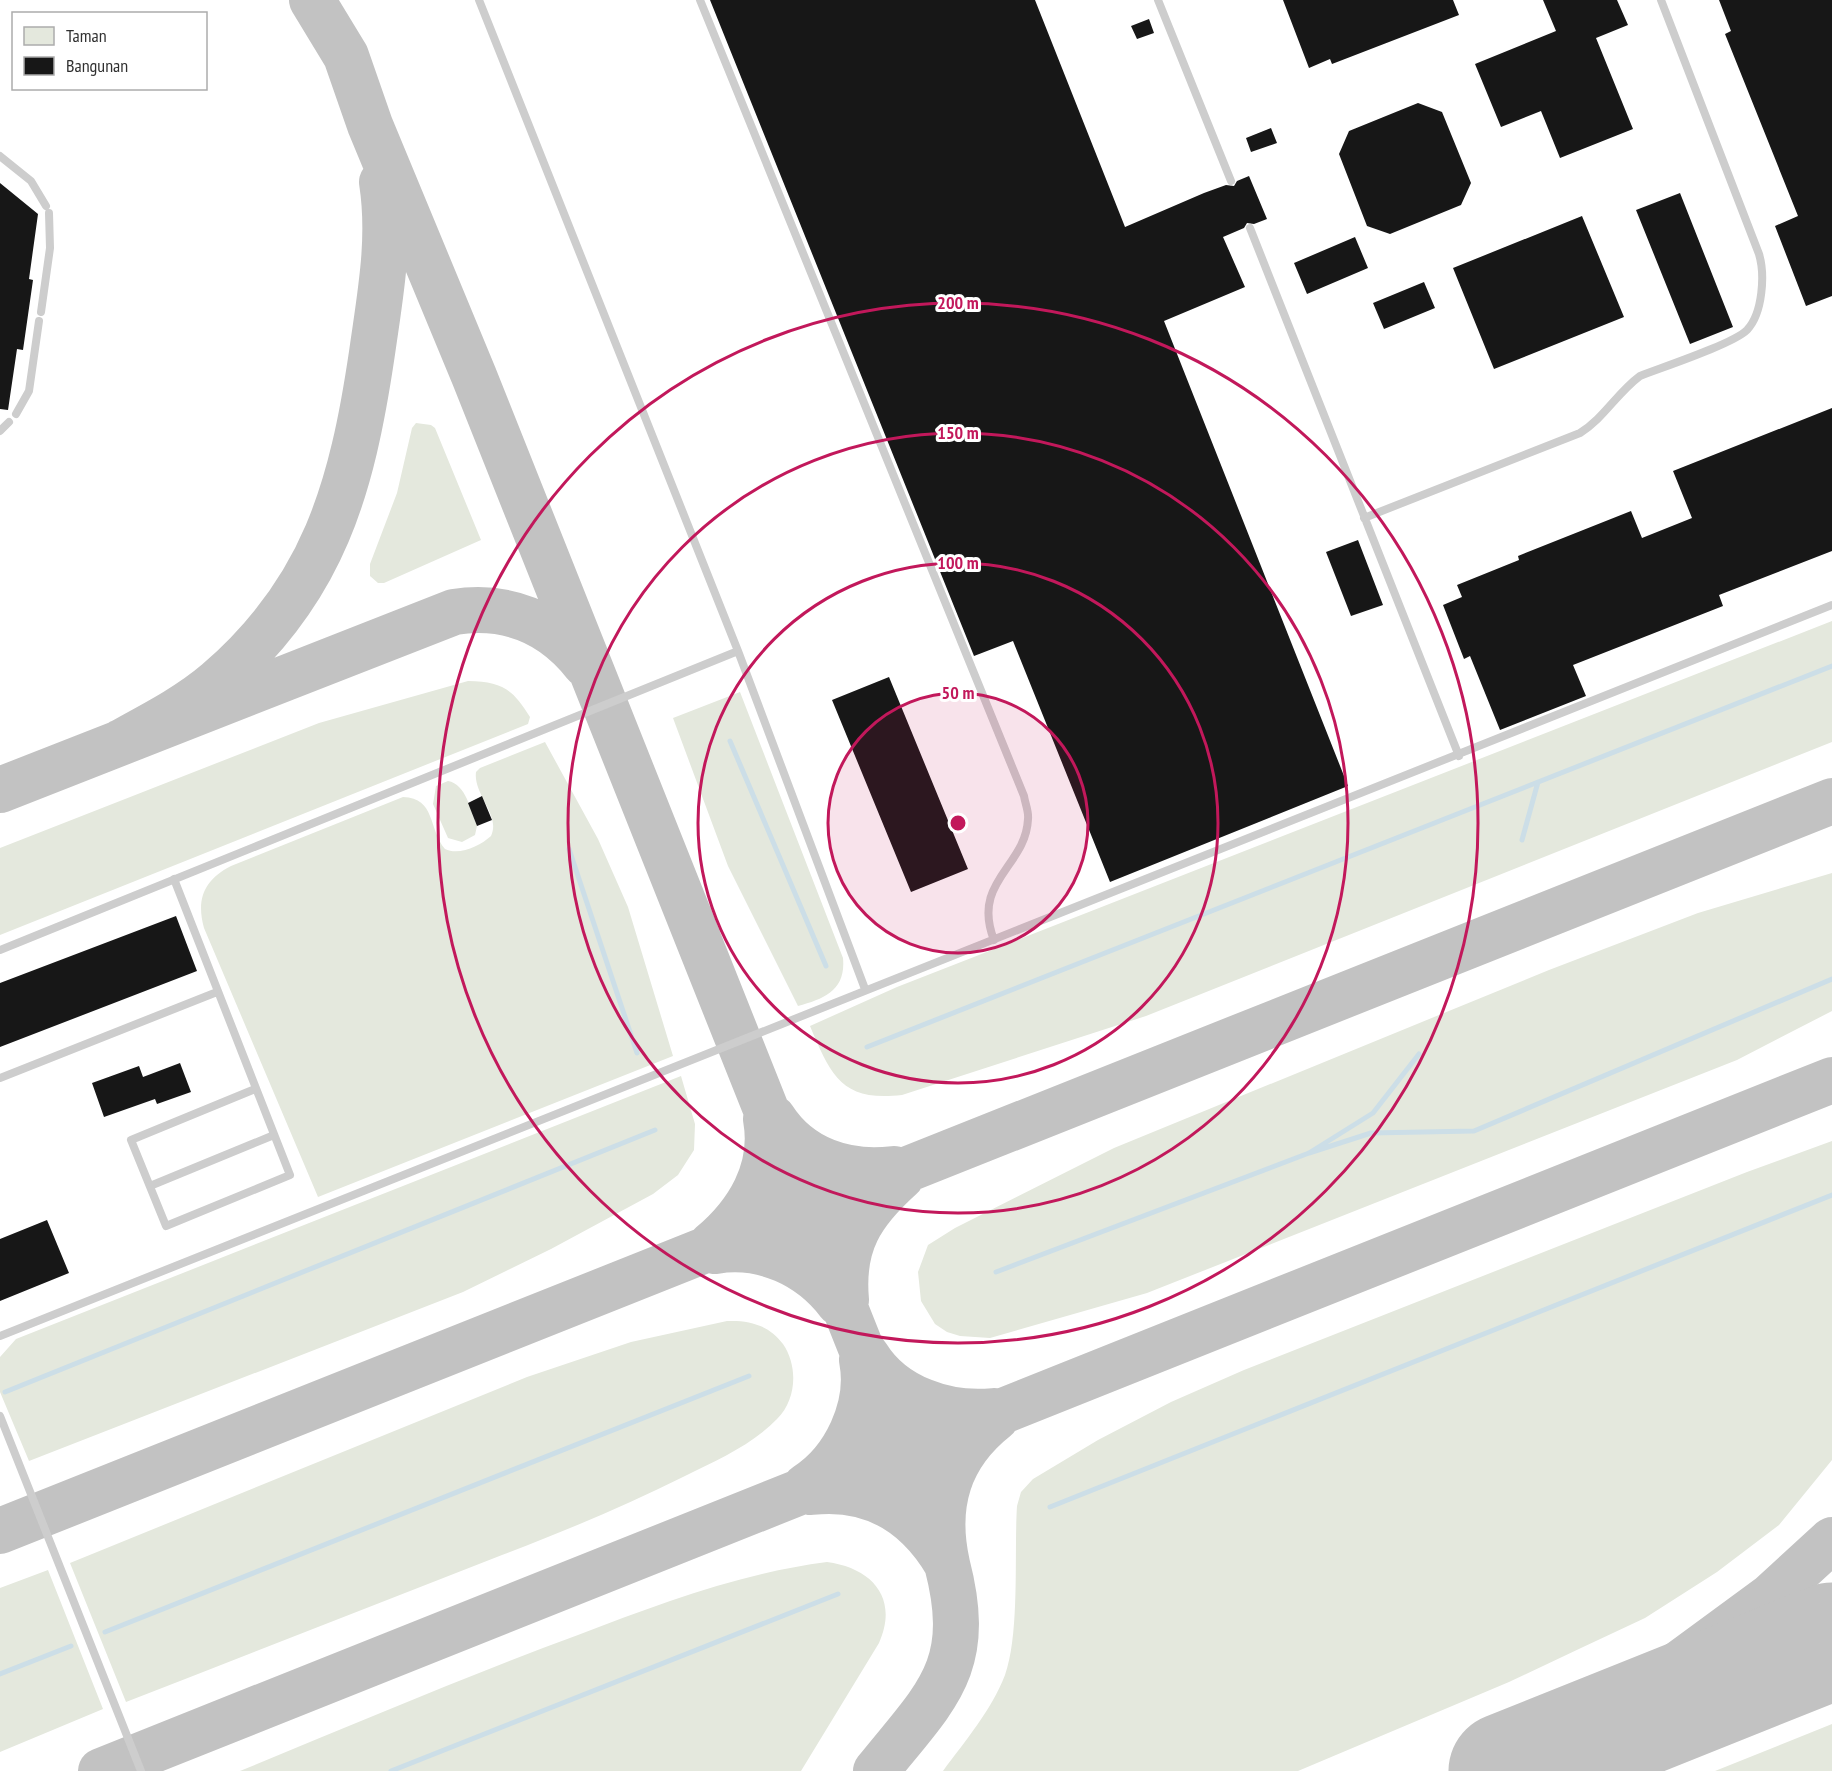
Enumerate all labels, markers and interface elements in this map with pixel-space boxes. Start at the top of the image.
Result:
legend [12,12,207,90]
text: Taman [66,24,107,47]
text: Bangunan [66,54,128,77]
text: 200 m [937,291,979,314]
text: 150 m [937,421,979,444]
text: 100 m [937,551,979,574]
text: 50 m [942,681,974,704]
centre of rings [948,813,968,833]

